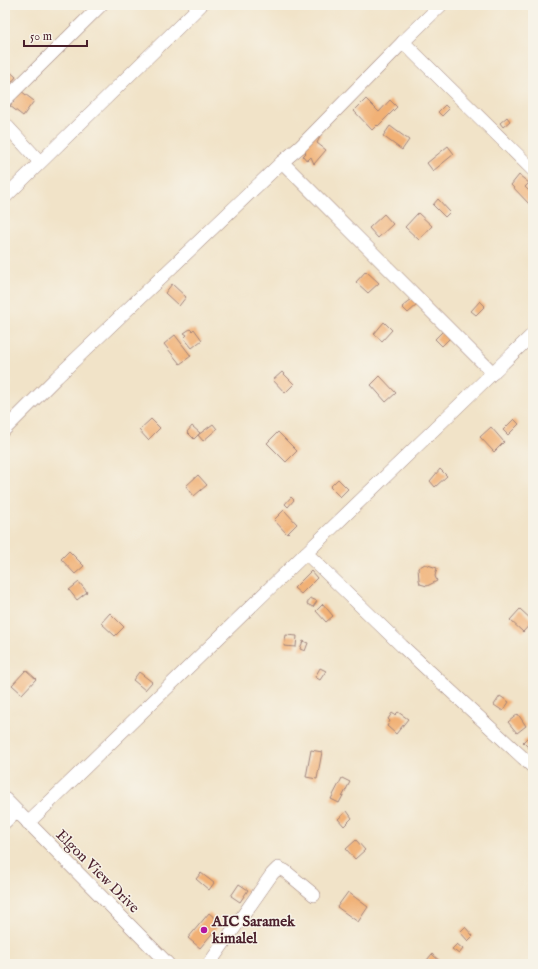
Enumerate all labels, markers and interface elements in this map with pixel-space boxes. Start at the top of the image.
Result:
scale bar [24,22,87,48]
text: 50 m [30,29,52,44]
street label: Elgon View Drive [52,826,144,917]
place label: AIC Saramek kimalel [211,912,296,948]
marker: AIC Saramek kimalel [199,925,209,935]

